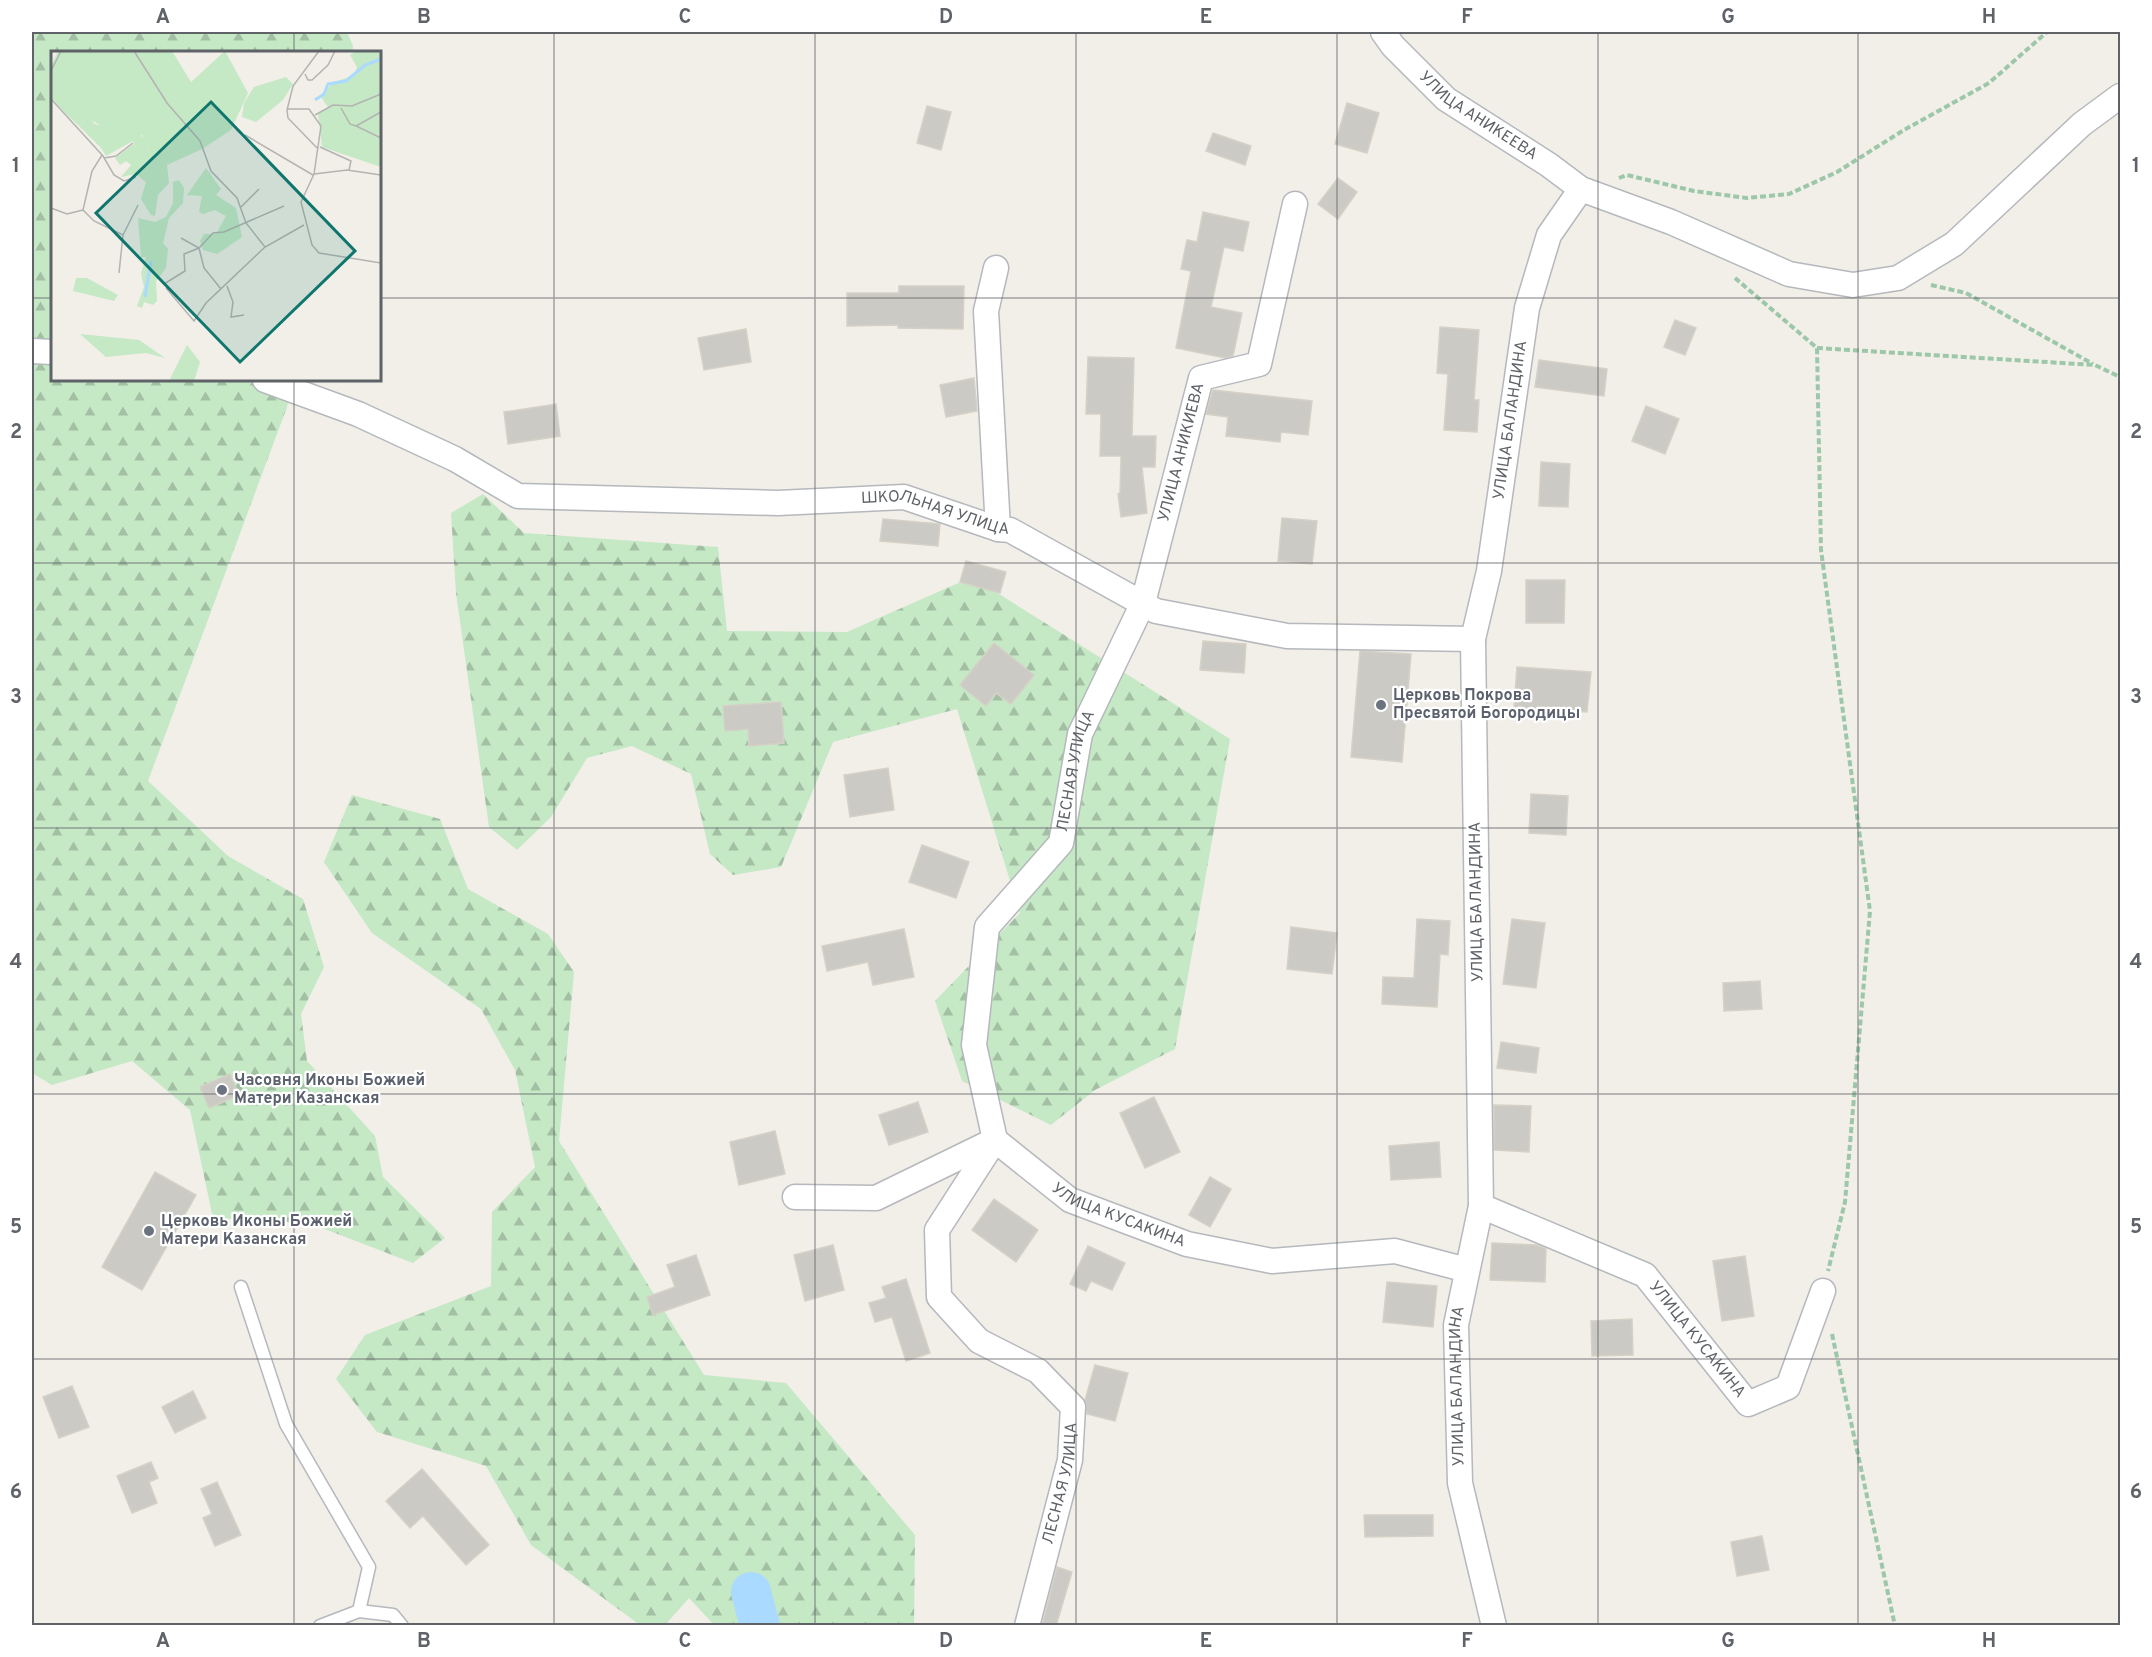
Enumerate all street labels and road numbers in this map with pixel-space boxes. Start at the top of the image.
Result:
street label: УЛИЦА АНИКЕЕВА [1414,67,1541,165]
street label: УЛИЦА БАЛАНДИНА [1489,339,1532,501]
street label: УЛИЦА АНИКИЕВА [1154,381,1209,524]
street label: ШКОЛЬНАЯ УЛИЦА [861,486,1010,540]
street label: ЛЕСНАЯ УЛИЦА [1053,707,1100,834]
street label: УЛИЦА БАЛАНДИНА [1466,822,1488,982]
street label: УЛИЦА КУСАКИНА [1047,1179,1188,1253]
street label: УЛИЦА КУСАКИНА [1644,1277,1750,1402]
street label: УЛИЦА БАЛАНДИНА [1446,1304,1470,1467]
street label: ЛЕСНАЯ УЛИЦА [1039,1422,1082,1546]

